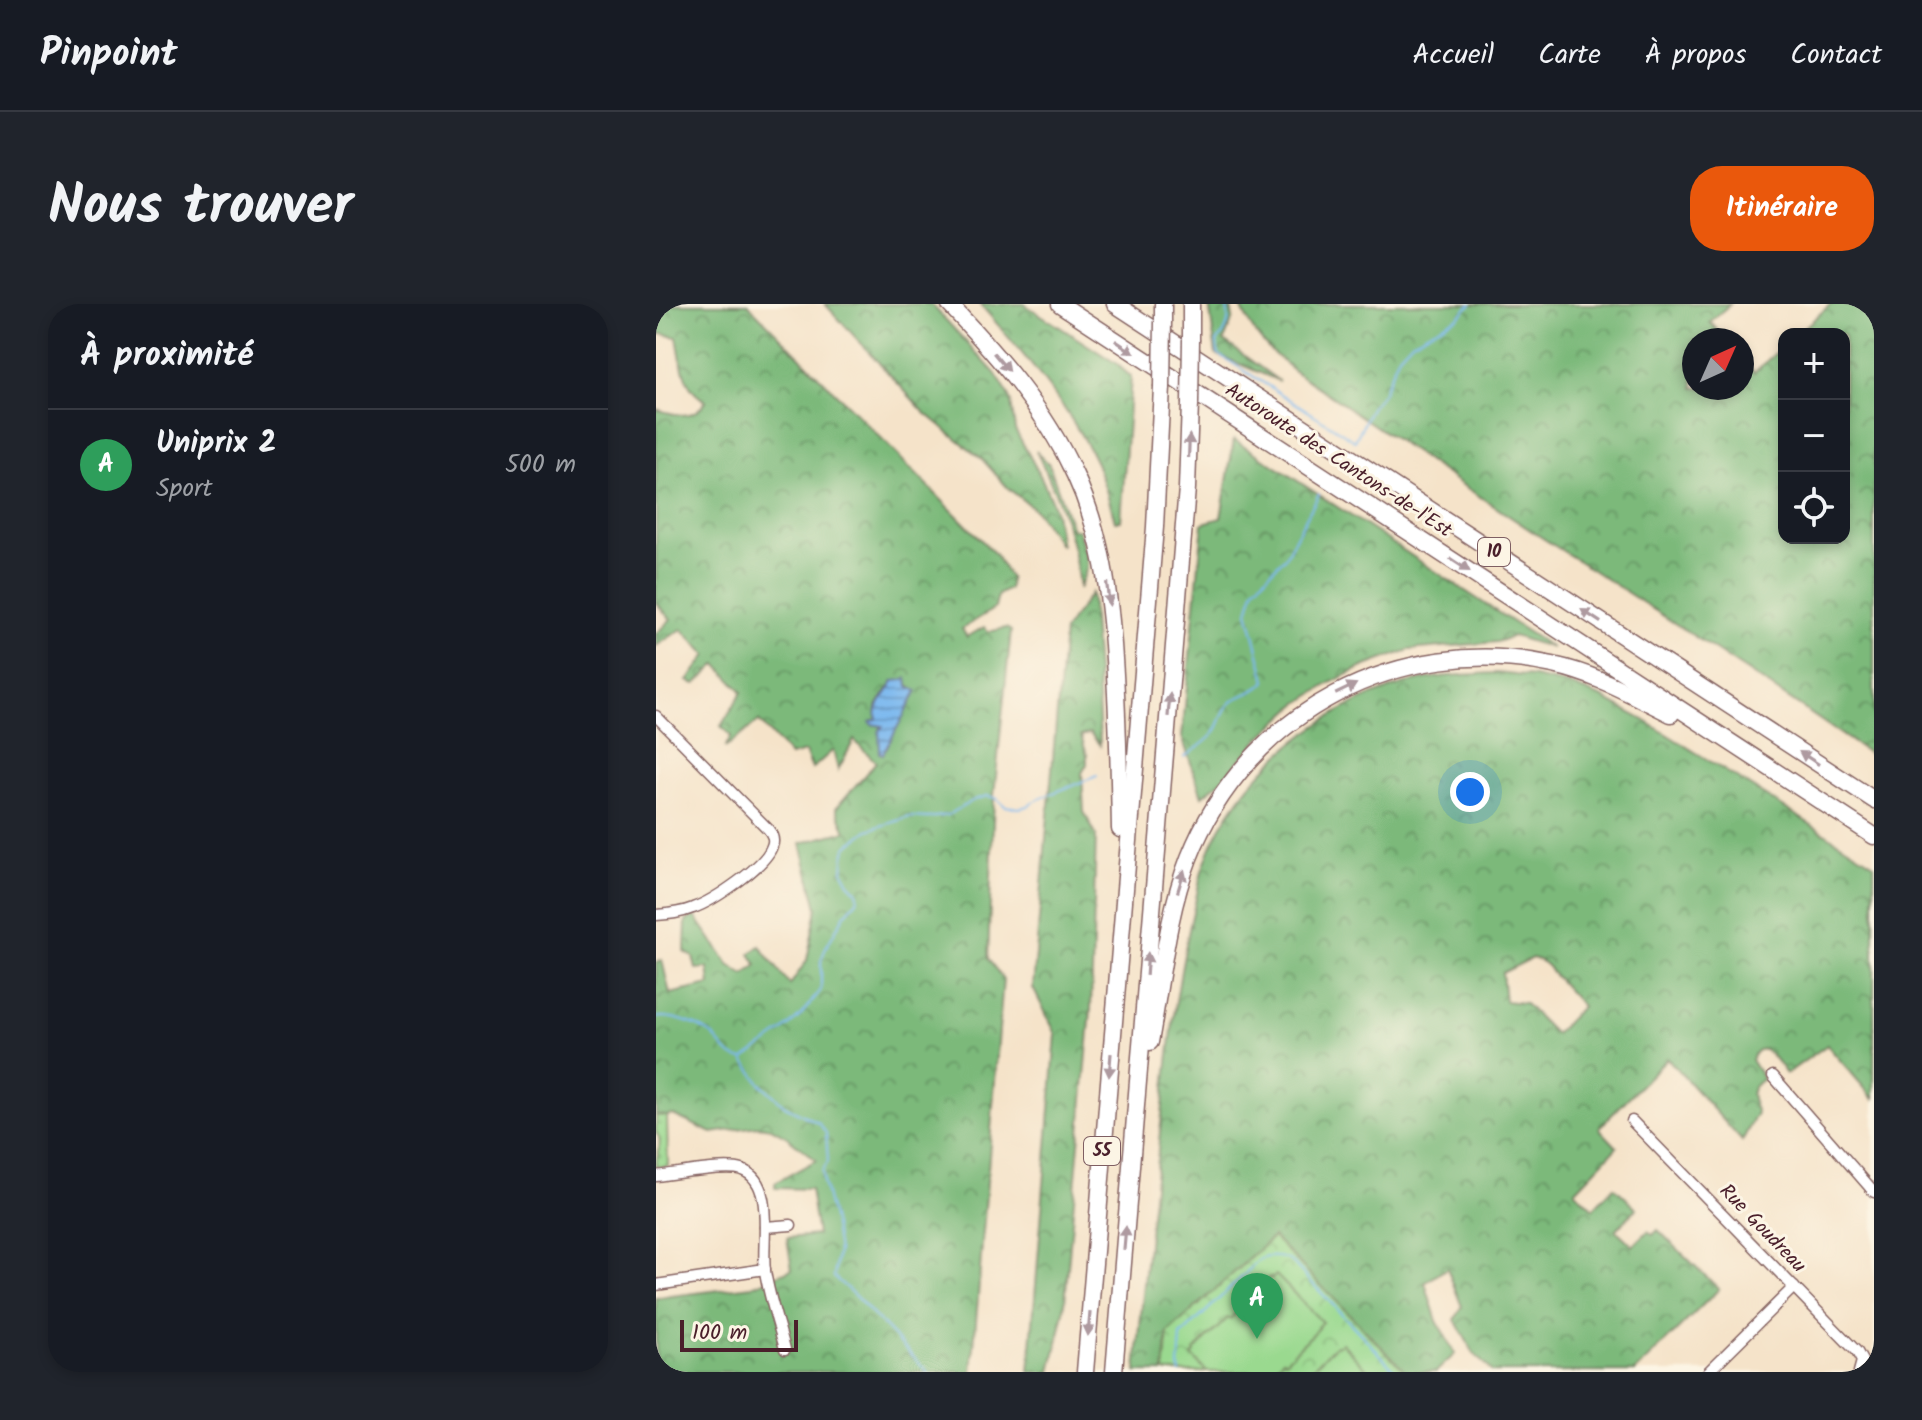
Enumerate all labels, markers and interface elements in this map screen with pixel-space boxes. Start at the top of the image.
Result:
text: Pinpoint [40,25,178,85]
text: Accueil [1413,33,1494,78]
text: Carte [1538,33,1601,78]
text: À propos [1645,33,1746,78]
text: Contact [1790,33,1882,78]
text: Nous trouver [48,163,353,253]
button: Itinéraire [1690,166,1874,251]
north arrow [1682,328,1754,400]
map controls [1778,328,1850,544]
button: + [1778,328,1850,400]
text: À proximité [80,329,253,383]
one-way arrow [1115,339,1136,354]
one-way arrow [992,352,1009,372]
street label: Autoroute des Cantons-de-l'Est [1218,375,1458,547]
button: − [1778,400,1850,472]
text: Uniprix 2 [156,420,276,468]
one-way arrow [1182,433,1195,458]
text: A [98,444,114,486]
text: 500 m [505,444,576,486]
text: Sport [156,468,213,510]
button: locate [1778,472,1850,544]
road number: 10 [1478,538,1510,566]
one-way arrow [1450,558,1471,573]
one-way arrow [1102,582,1115,607]
one-way arrow [1580,609,1602,623]
one-way arrow [1334,682,1357,696]
one-way arrow [1162,692,1175,717]
one-way arrow [1798,750,1819,765]
your location [1450,772,1490,812]
one-way arrow [1175,868,1188,892]
one-way arrow [1141,951,1154,976]
one-way arrow [1103,1053,1116,1078]
road number: 55 [1084,1137,1120,1165]
street label: Rue Goudreau [1711,1177,1813,1281]
one-way arrow [1119,1225,1132,1250]
pin: A [1231,1273,1283,1339]
one-way arrow [1082,1312,1095,1337]
scale bar [680,1316,798,1352]
text: 100 m [692,1316,747,1351]

